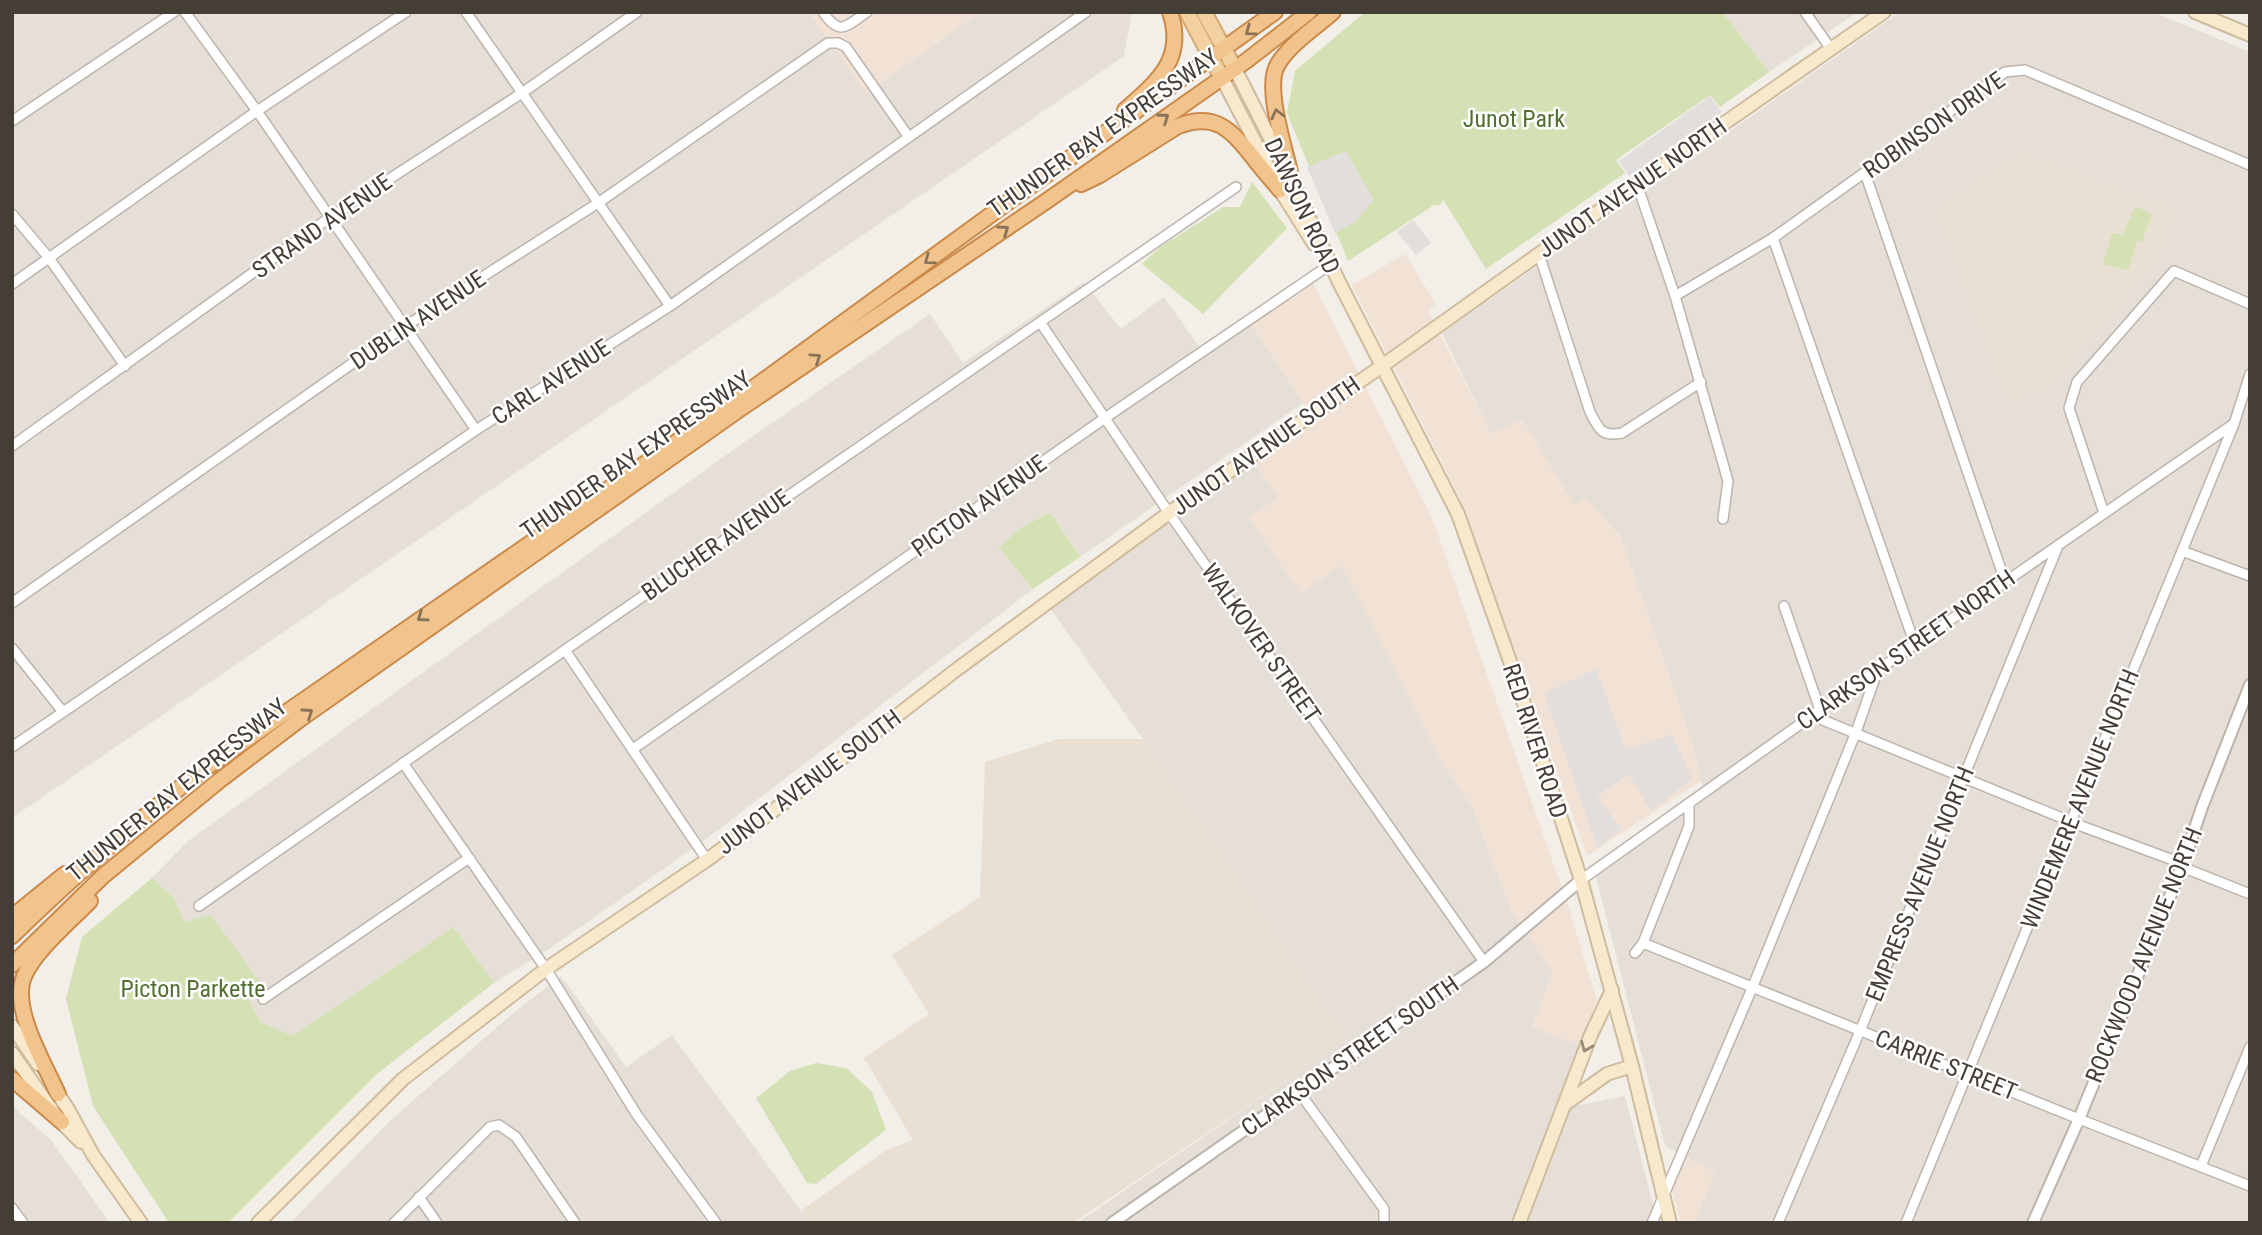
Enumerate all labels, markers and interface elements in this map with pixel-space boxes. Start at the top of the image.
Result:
one-way arrow [1245,22,1258,35]
street label: THUNDER BAY EXPRESSWAY [982,43,1224,223]
street label: ROBINSON DRIVE [1858,66,2010,184]
park label: Junot Park [1463,105,1565,133]
one-way arrow [1271,109,1285,121]
street label: JUNOT AVENUE NORTH [1532,112,1732,264]
one-way arrow [1156,114,1169,126]
street label: DAWSON ROAD [1258,134,1346,278]
street label: STRAND AVENUE [247,167,397,285]
one-way arrow [996,226,1009,238]
one-way arrow [924,252,936,264]
street label: DUBLIN AVENUE [345,265,491,375]
street label: CARL AVENUE [487,333,616,431]
one-way arrow [808,354,821,366]
street label: THUNDER BAY EXPRESSWAY [515,365,757,545]
street label: JUNOT AVENUE SOUTH [1167,370,1365,522]
street label: PICTON AVENUE [906,449,1052,563]
street label: BLUCHER AVENUE [636,483,796,607]
street label: WALKOVER STREET [1196,558,1326,728]
street label: CLARKSON STREET NORTH [1792,564,2020,736]
one-way arrow [417,609,430,621]
street label: RED RIVER ROAD [1497,660,1573,822]
street label: WINDEMERE AVENUE NORTH [2015,665,2145,933]
street label: THUNDER BAY EXPRESSWAY [61,692,293,887]
street label: JUNOT AVENUE SOUTH [711,704,907,860]
one-way arrow [300,709,313,722]
street label: EMPRESS AVENUE NORTH [1860,762,1980,1006]
street label: ROCKWOOD AVENUE NORTH [2080,823,2208,1087]
street label: CLARKSON STREET SOUTH [1236,970,1464,1142]
park label: Picton Parkette [120,975,266,1003]
street label: CARRIE STREET [1871,1024,2021,1106]
one-way arrow [1581,1040,1595,1052]

